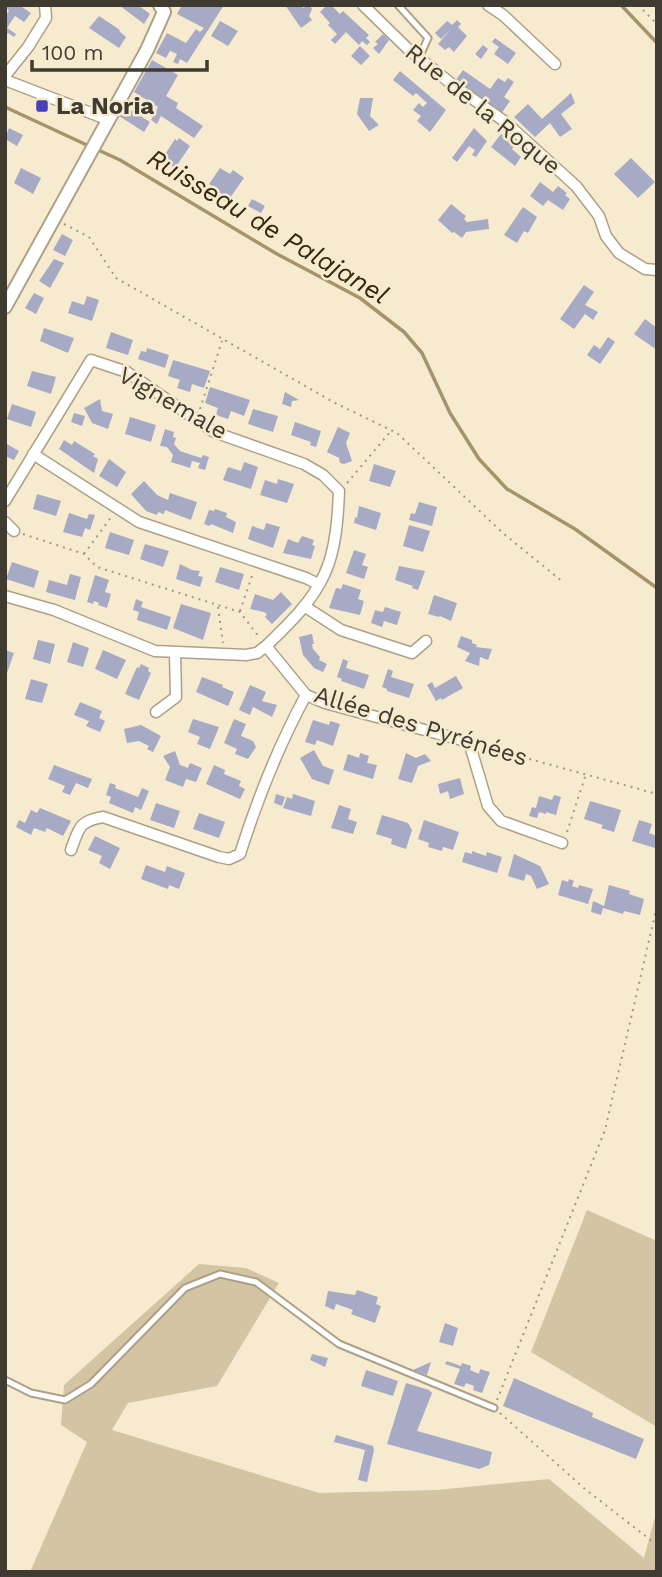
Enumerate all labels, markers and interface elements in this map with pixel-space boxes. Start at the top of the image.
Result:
scale bar [32,28,206,72]
street label: Rue de la Roque [400,38,566,180]
text: 100 m [42,40,104,65]
place label: La Noria [56,92,154,120]
marker: La Noria [34,98,50,114]
water label: Ruisseau de Palajanel [142,142,394,310]
street label: Vignemale [114,361,232,445]
street label: Allée des Pyrénées [311,680,531,772]

